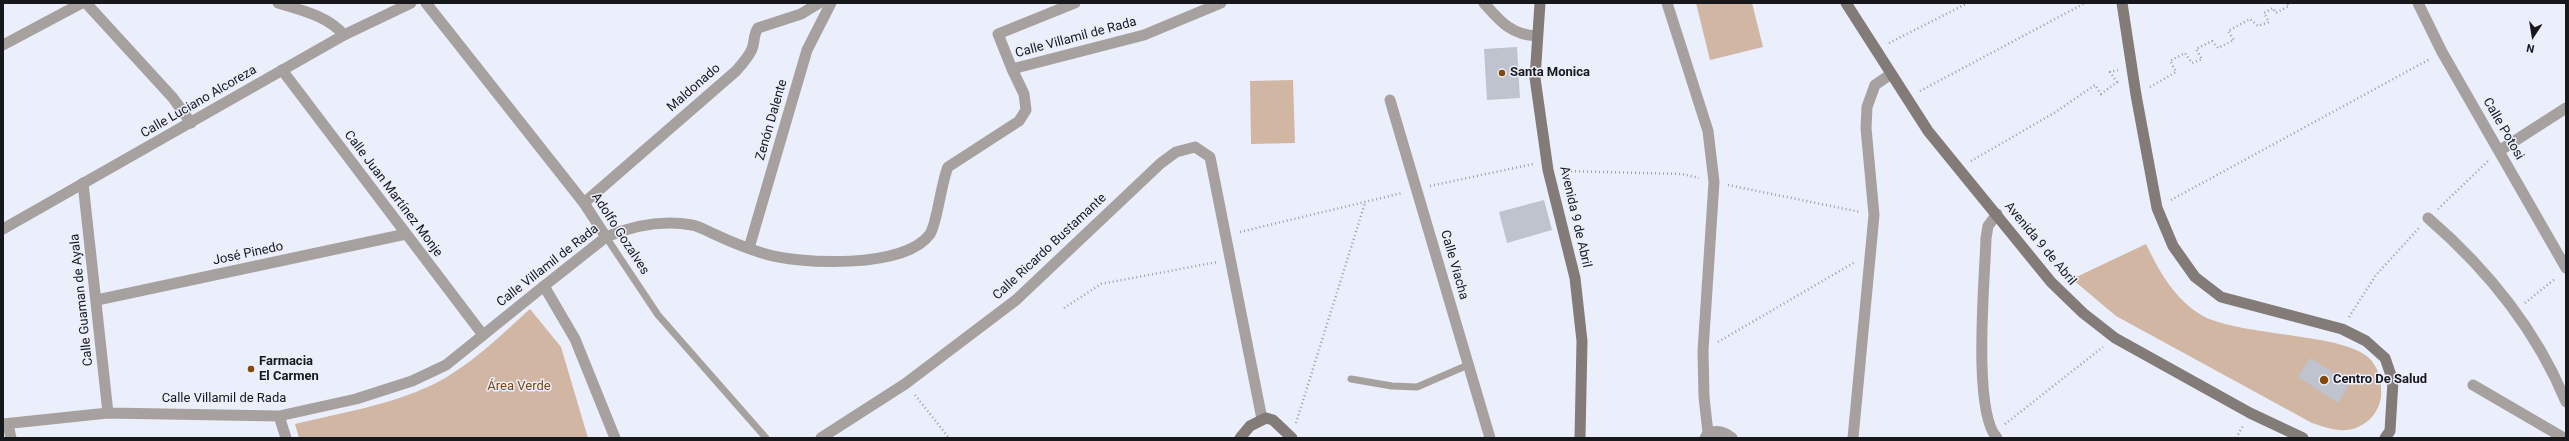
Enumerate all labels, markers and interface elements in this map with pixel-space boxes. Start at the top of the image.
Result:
street label: Calle Villamil de Rada [1014,14,1138,62]
north arrow [2513,16,2553,56]
text: N [2525,41,2536,55]
street label: Maldonado [664,61,724,115]
street label: Calle Luciano Alcoreza [138,62,260,142]
place label: Santa Monica [1510,65,1590,81]
marker: Santa Monica [1497,68,1507,78]
street label: Zenón Dalente [753,78,791,162]
street label: Calle Potosi [2479,95,2527,163]
street label: Calle Juan Martínez Monje [340,128,446,260]
street label: Avenida 9 de Abril [1556,165,1594,269]
street label: Adolfo Gozalves [588,190,652,278]
street label: Calle Ricardo Bustamante [990,190,1110,304]
street label: Avenida 9 de Abril [2001,199,2079,289]
street label: Calle Villamil de Rada [494,221,602,311]
street label: Calle Viacha [1437,228,1471,302]
street label: Calle Guaman de Ayala [67,233,97,367]
street label: José Pinedo [211,239,285,269]
place label: Farmacia El Carmen [259,354,319,385]
marker: Farmacia El Carmen [246,364,256,374]
place label: Centro De Salud [2333,372,2427,388]
marker: Centro De Salud [2318,374,2330,386]
park label: Área Verde [487,379,551,395]
street label: Calle Villamil de Rada [162,391,286,407]

